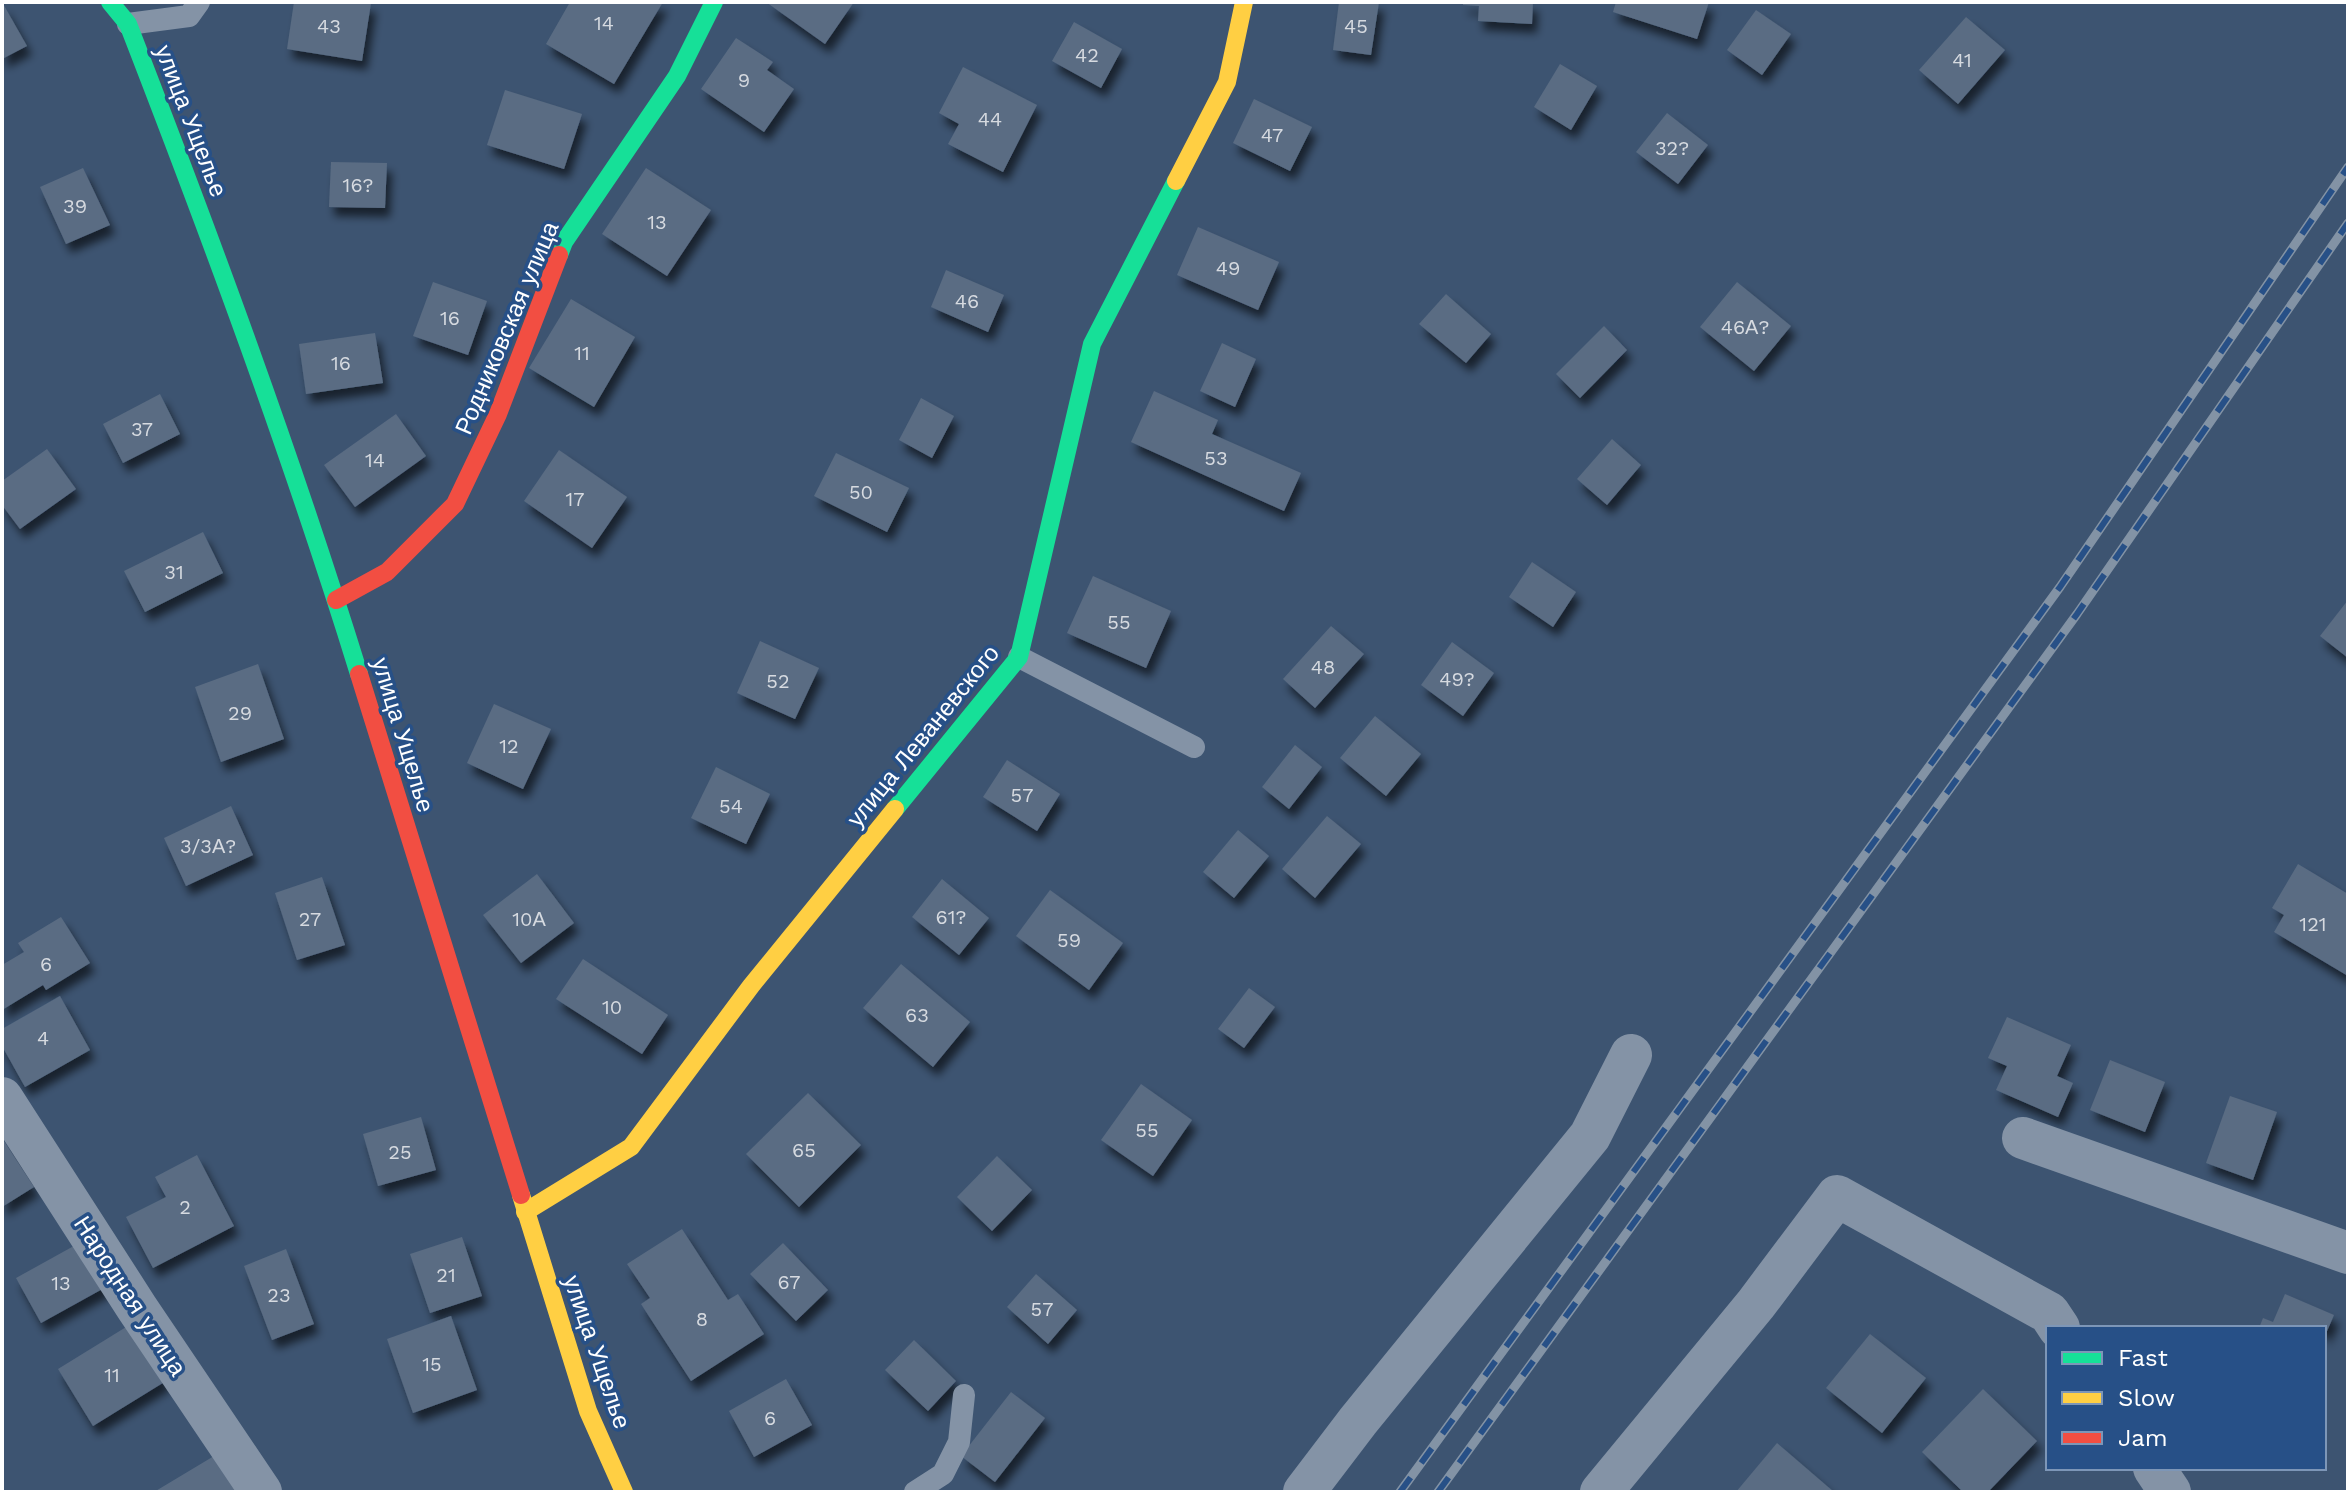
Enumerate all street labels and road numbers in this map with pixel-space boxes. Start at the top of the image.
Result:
street label: улица Ущелье [149,41,233,201]
street label: Родниковская улица [449,217,565,439]
street label: улица Леваневского [841,639,1005,833]
street label: улица Ущелье [366,654,440,816]
street label: Народная улица [68,1211,192,1382]
street label: улица Ущелье [558,1272,636,1432]

